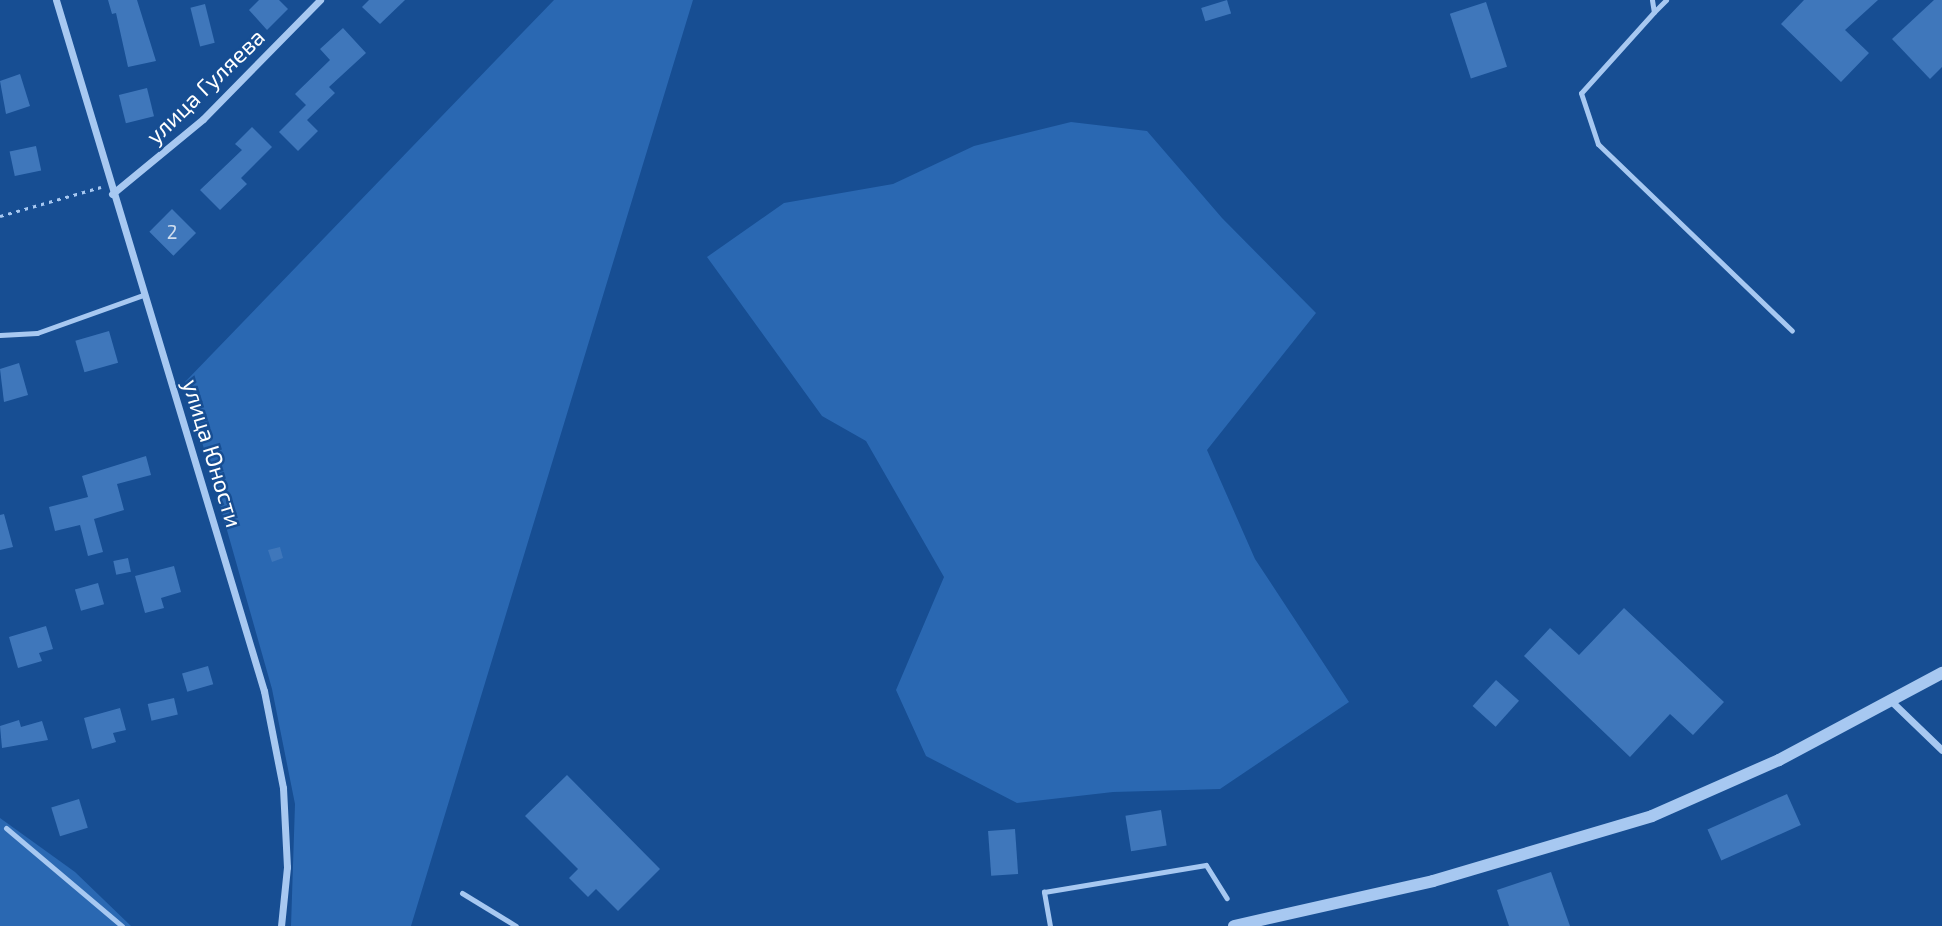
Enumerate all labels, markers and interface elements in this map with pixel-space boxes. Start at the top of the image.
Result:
street label: улица Гуляева [140,23,270,149]
house number: 2 [167,221,177,243]
street label: улица Юности [177,376,249,530]

